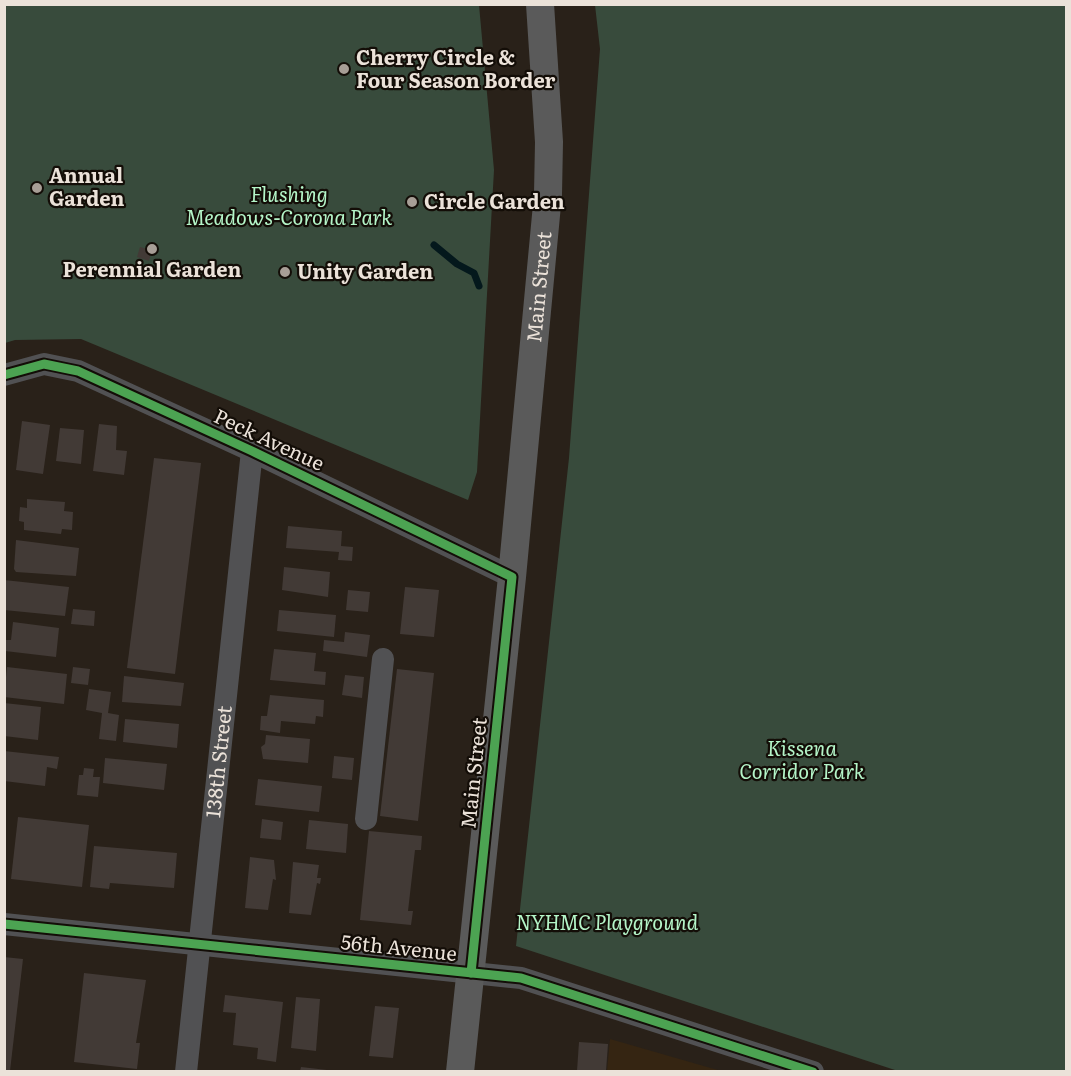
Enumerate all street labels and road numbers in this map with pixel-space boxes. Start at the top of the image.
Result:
street label: Main Street [517,230,557,344]
street label: Peck Avenue [210,400,330,477]
street label: 138th Street [196,704,238,819]
street label: Main Street [451,716,493,830]
street label: 56th Avenue [340,925,459,967]

